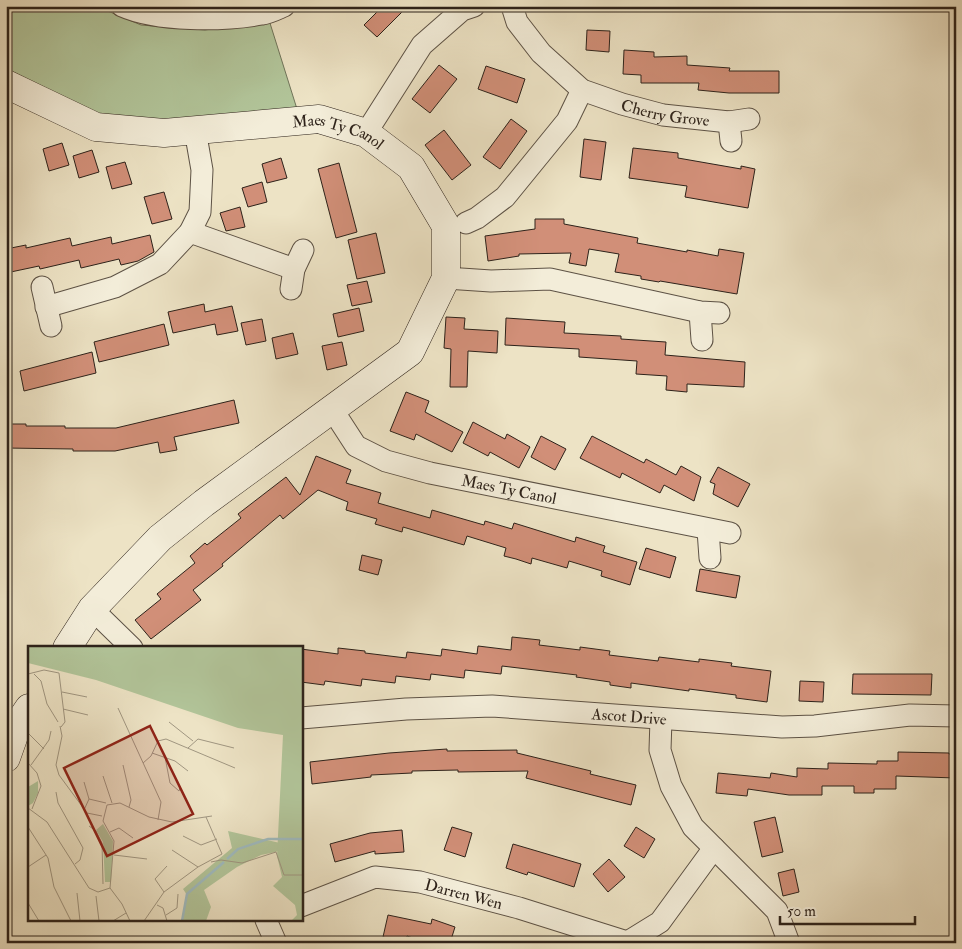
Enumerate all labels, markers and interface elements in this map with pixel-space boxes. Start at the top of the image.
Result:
street label: Cherry Grove [619,95,711,131]
street label: Maes Ty Canol [291,110,388,154]
street label: Maes Ty Canol [460,471,558,509]
inset map [28,646,302,922]
street label: Ascot Drive [590,704,668,730]
street label: Darren Wen [422,875,505,914]
scale bar [780,894,914,926]
text: 50 m [787,902,816,921]

